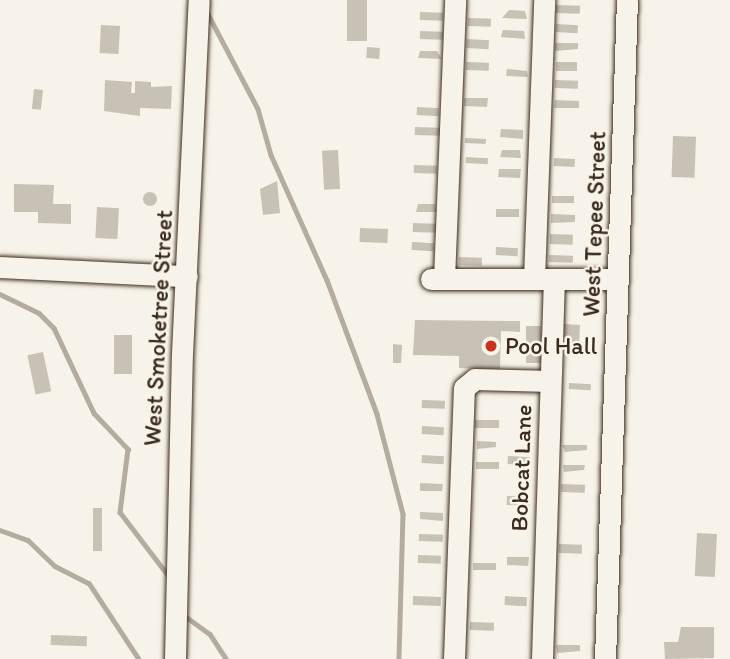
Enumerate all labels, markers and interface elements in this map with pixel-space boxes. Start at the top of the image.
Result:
street label: West Tepee Street [576,132,612,316]
street label: West Smoketree Street [137,209,179,447]
place label: Pool Hall [505,332,597,360]
marker: Pool Hall [483,338,499,354]
street label: Bobcat Lane [504,404,538,532]

